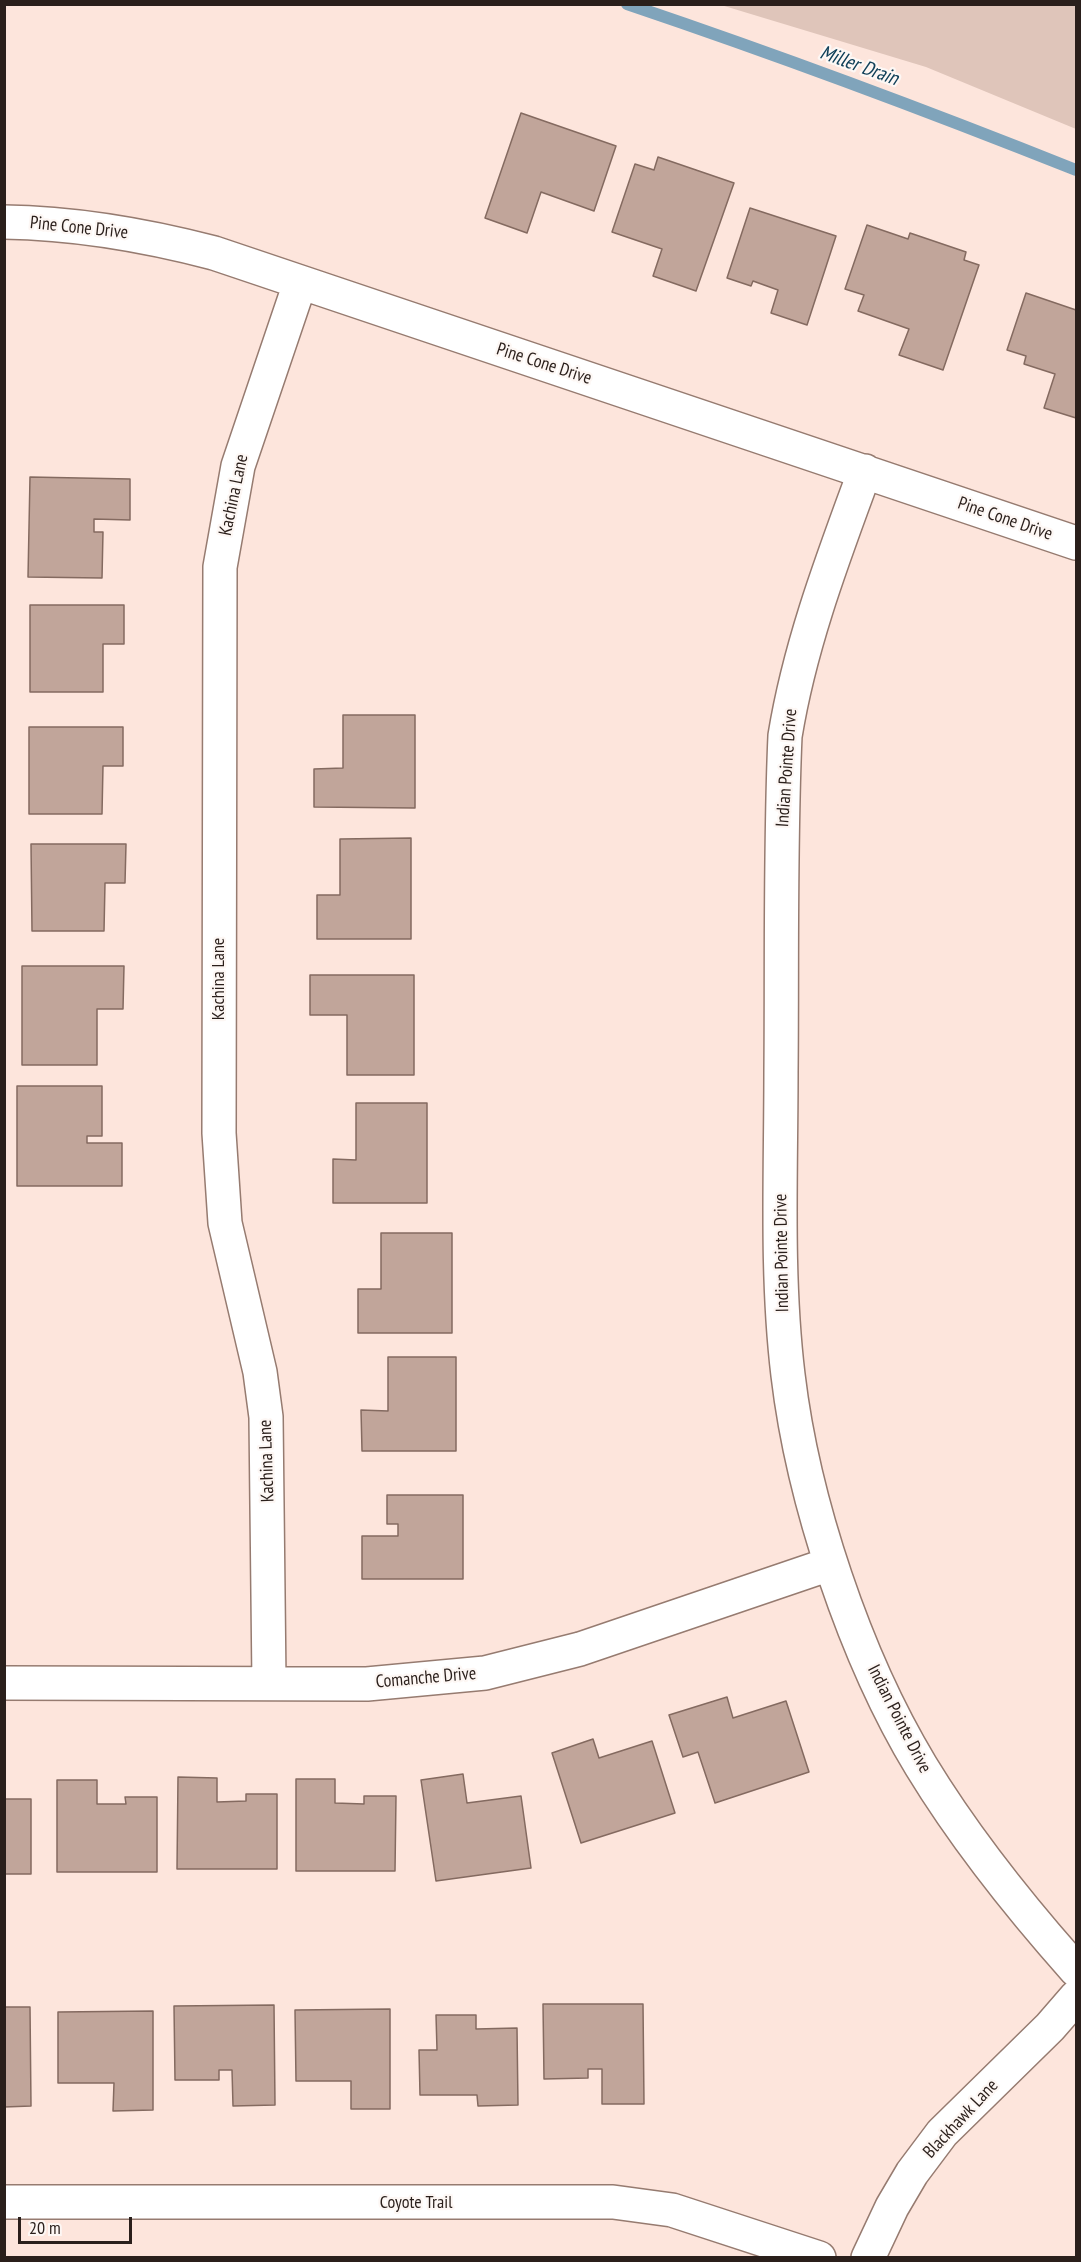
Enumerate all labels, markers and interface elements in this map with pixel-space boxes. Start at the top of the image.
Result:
water label: Miller Drain [817,41,901,91]
street label: Pine Cone Drive [29,212,129,244]
street label: Pine Cone Drive [494,339,594,389]
street label: Kachina Lane [215,452,253,538]
street label: Pine Cone Drive [955,493,1055,545]
street label: Indian Pointe Drive [772,708,802,828]
street label: Kachina Lane [208,938,230,1020]
street label: Indian Pointe Drive [770,1193,794,1313]
street label: Kachina Lane [255,1419,279,1503]
street label: Indian Pointe Drive [862,1661,936,1777]
street label: Comanche Drive [375,1663,477,1693]
street label: Blackhawk Lane [919,2075,1003,2163]
street label: Coyote Trail [380,2192,452,2214]
scale bar [21,2205,135,2243]
text: 20 m [29,2216,61,2239]

